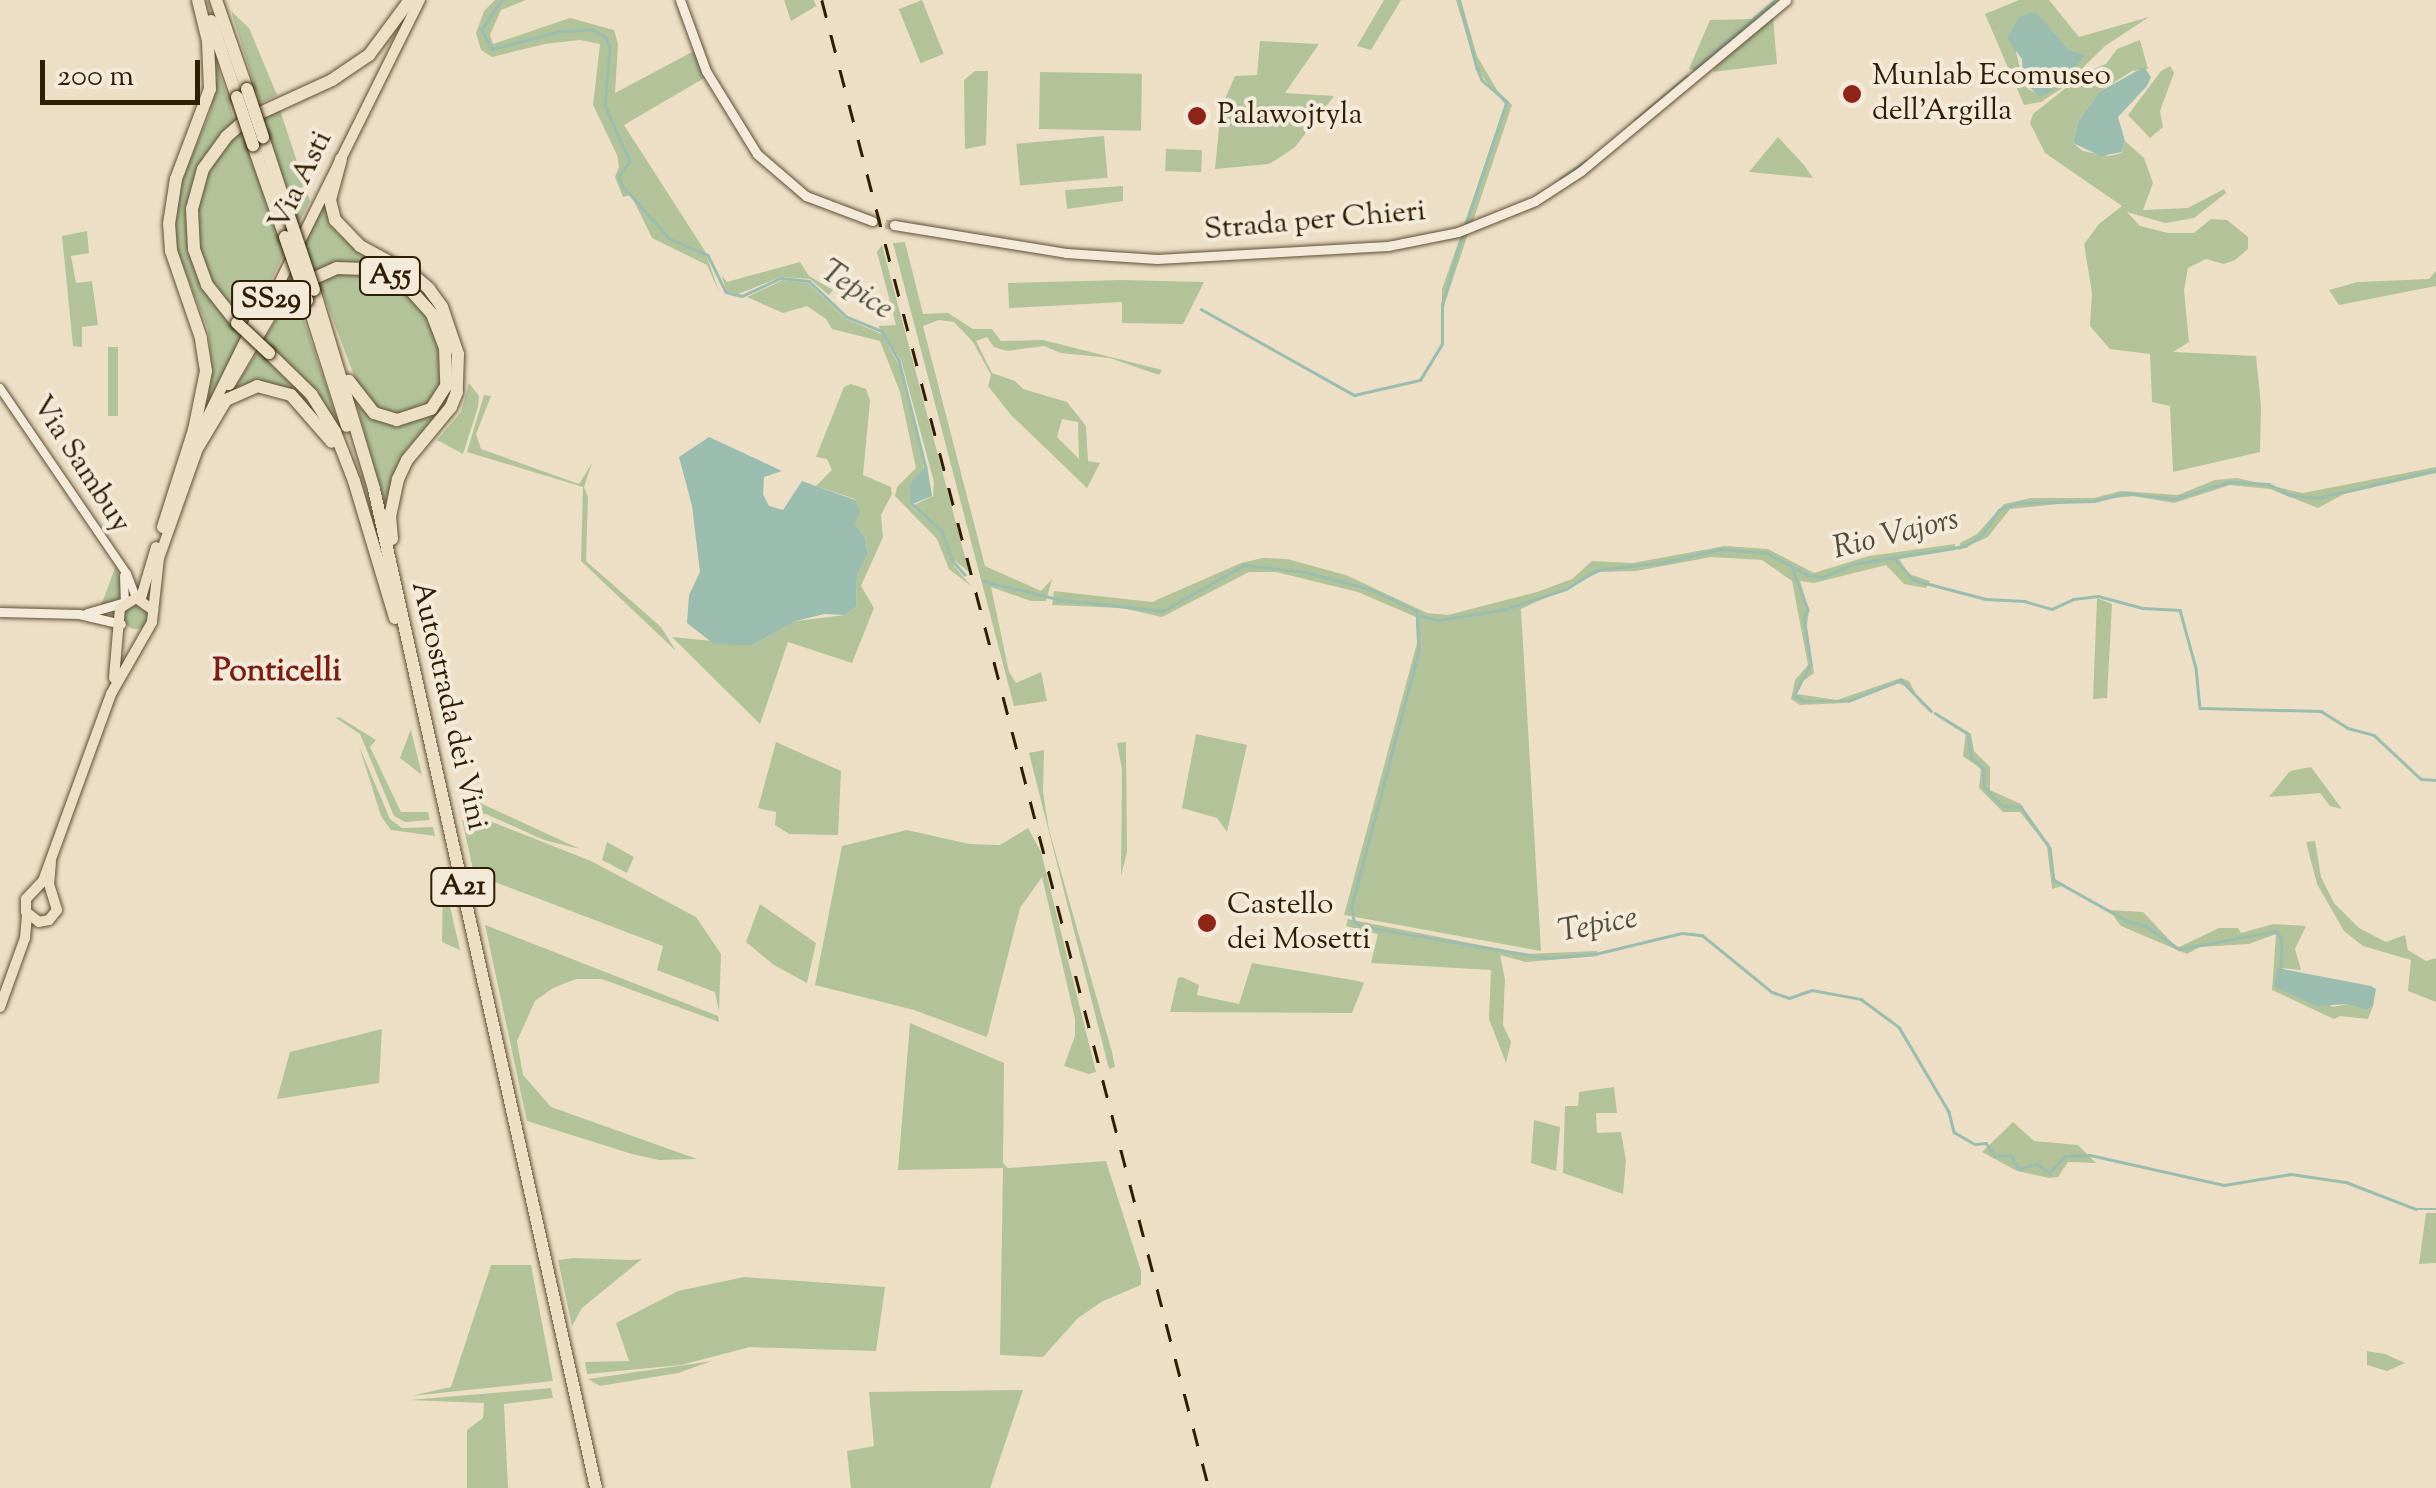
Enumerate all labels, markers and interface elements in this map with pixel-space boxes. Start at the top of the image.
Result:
scale bar [45,40,205,102]
text: 200 m [57,56,134,99]
place label: Munlab Ecomuseo dell'Argilla [1872,59,2111,130]
marker: Munlab Ecomuseo dell'Argilla [1841,83,1863,105]
place label: Palawojtyla [1217,98,1362,134]
marker: Palawojtyla [1186,105,1208,127]
street label: Via Asti [263,125,341,237]
street label: Strada per Chieri [1203,194,1427,250]
road number: A55 [358,253,422,299]
water label: Tepice [812,253,900,329]
road number: SS29 [231,277,311,323]
street label: Via Sambuy [22,390,138,540]
water label: Rio Vajors [1829,501,1963,569]
street label: Autostrada dei Vini [402,578,494,834]
district label: Ponticelli [213,653,341,691]
road number: A21 [428,864,498,910]
place label: Castello dei Mosetti [1227,888,1371,958]
water label: Tepice [1555,900,1641,952]
marker: Castello dei Mosetti [1196,912,1218,934]

